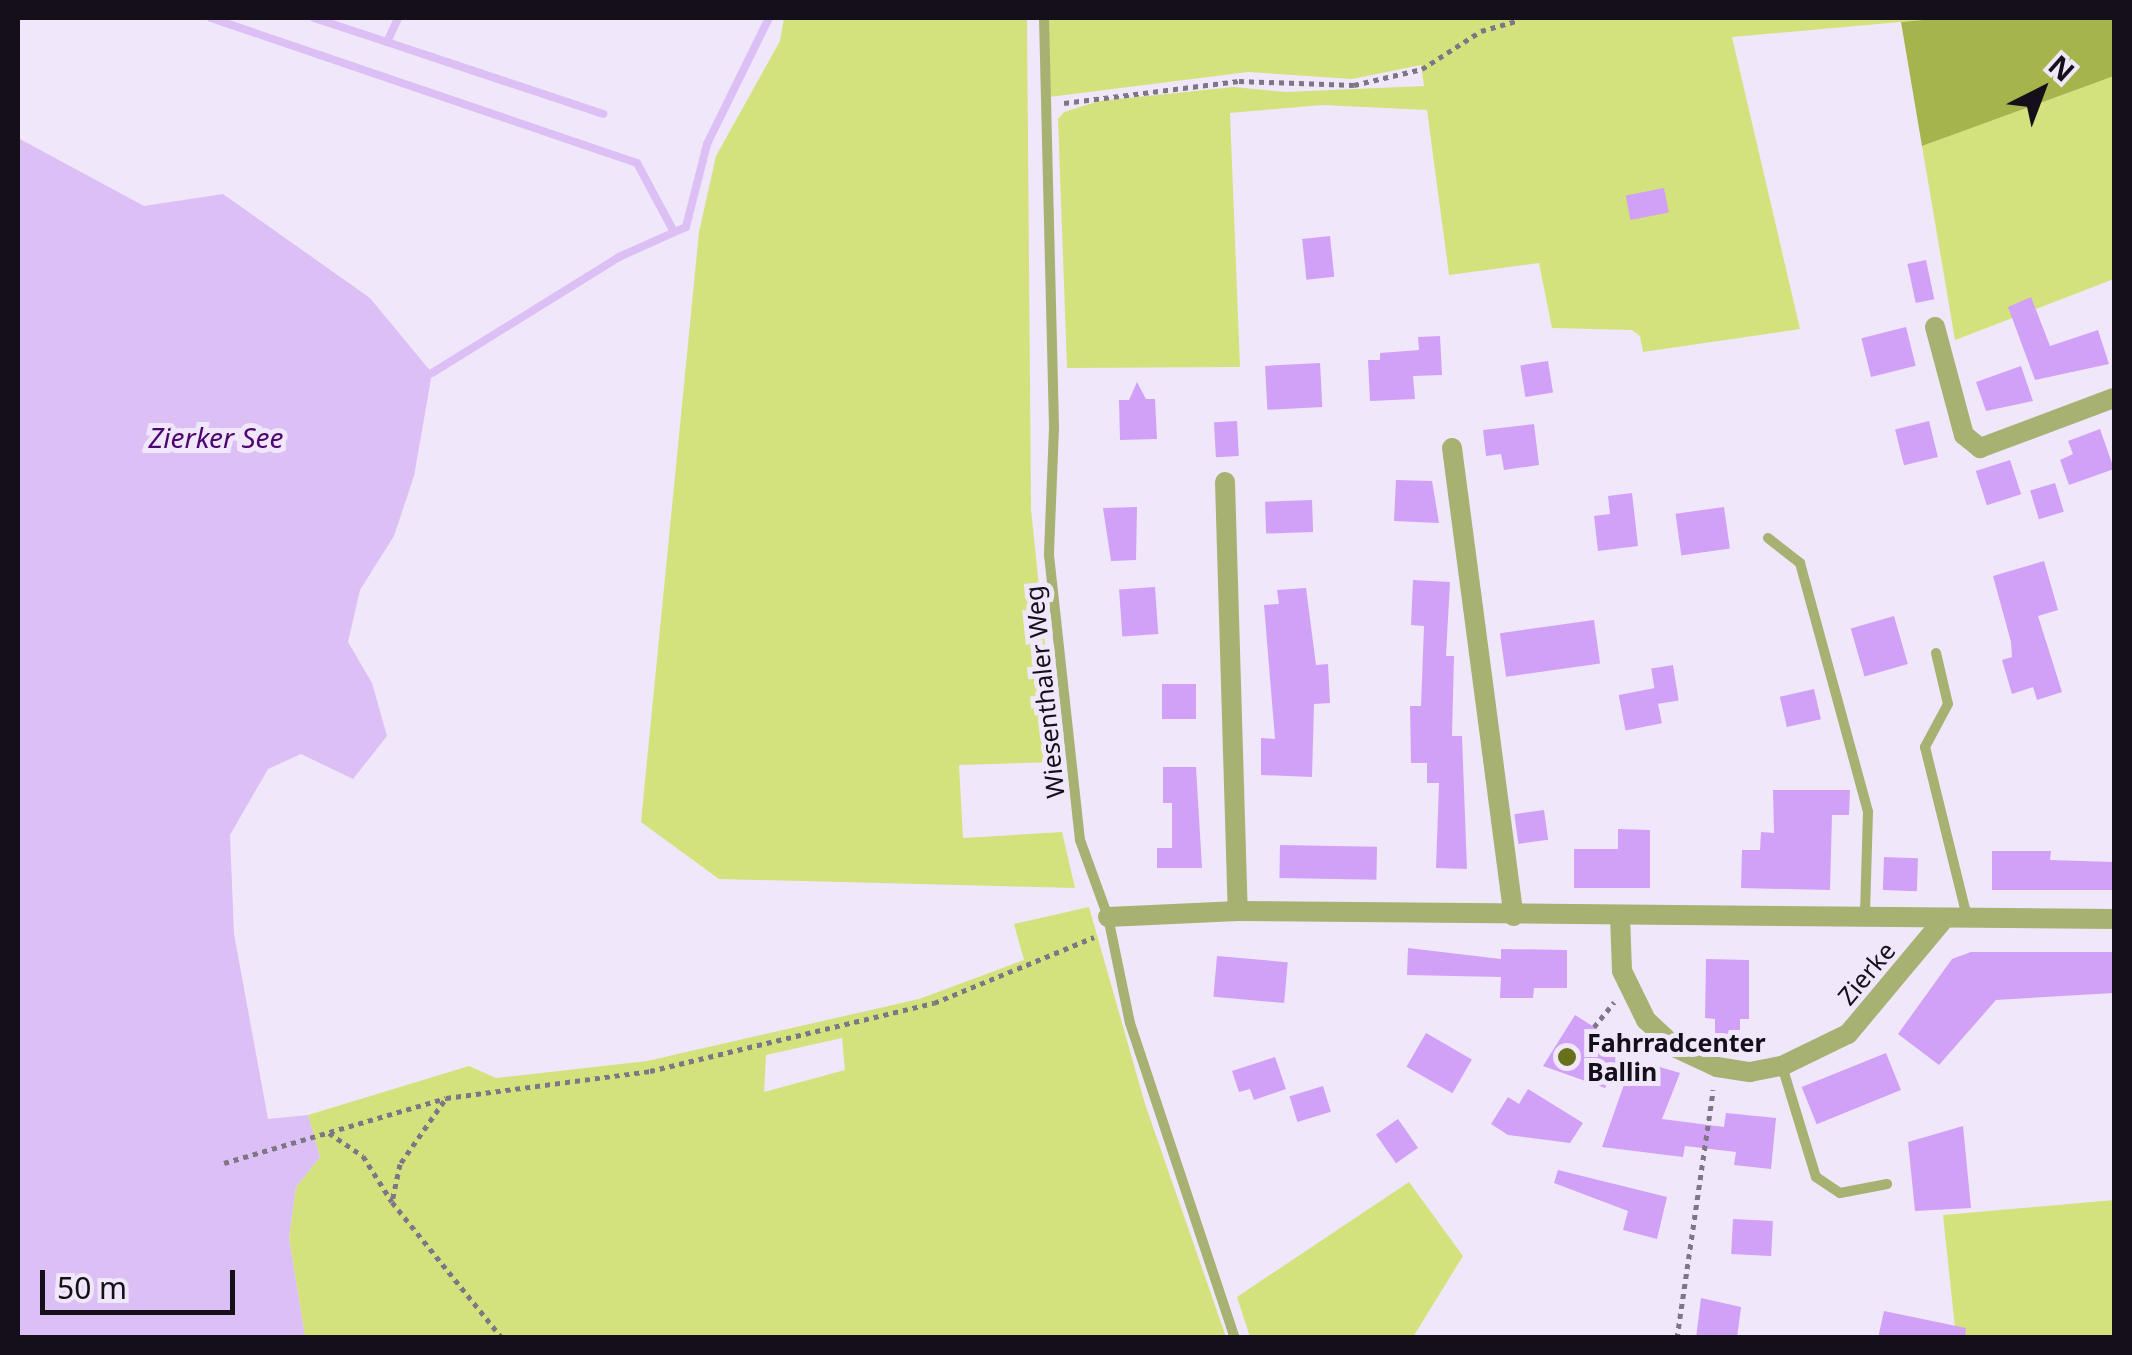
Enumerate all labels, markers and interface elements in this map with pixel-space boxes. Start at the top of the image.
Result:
north arrow [1992,40,2092,140]
text: N [2041,46,2083,89]
water label: Zierker See [149,420,283,454]
street label: Wiesenthaler Weg [1018,584,1070,800]
street label: Zierke [1831,936,1901,1010]
place label: Fahrradcenter Ballin [1587,1028,1766,1087]
marker: Fahrradcenter Ballin [1556,1046,1578,1068]
scale bar [45,1250,240,1312]
text: 50 m [57,1267,127,1308]

